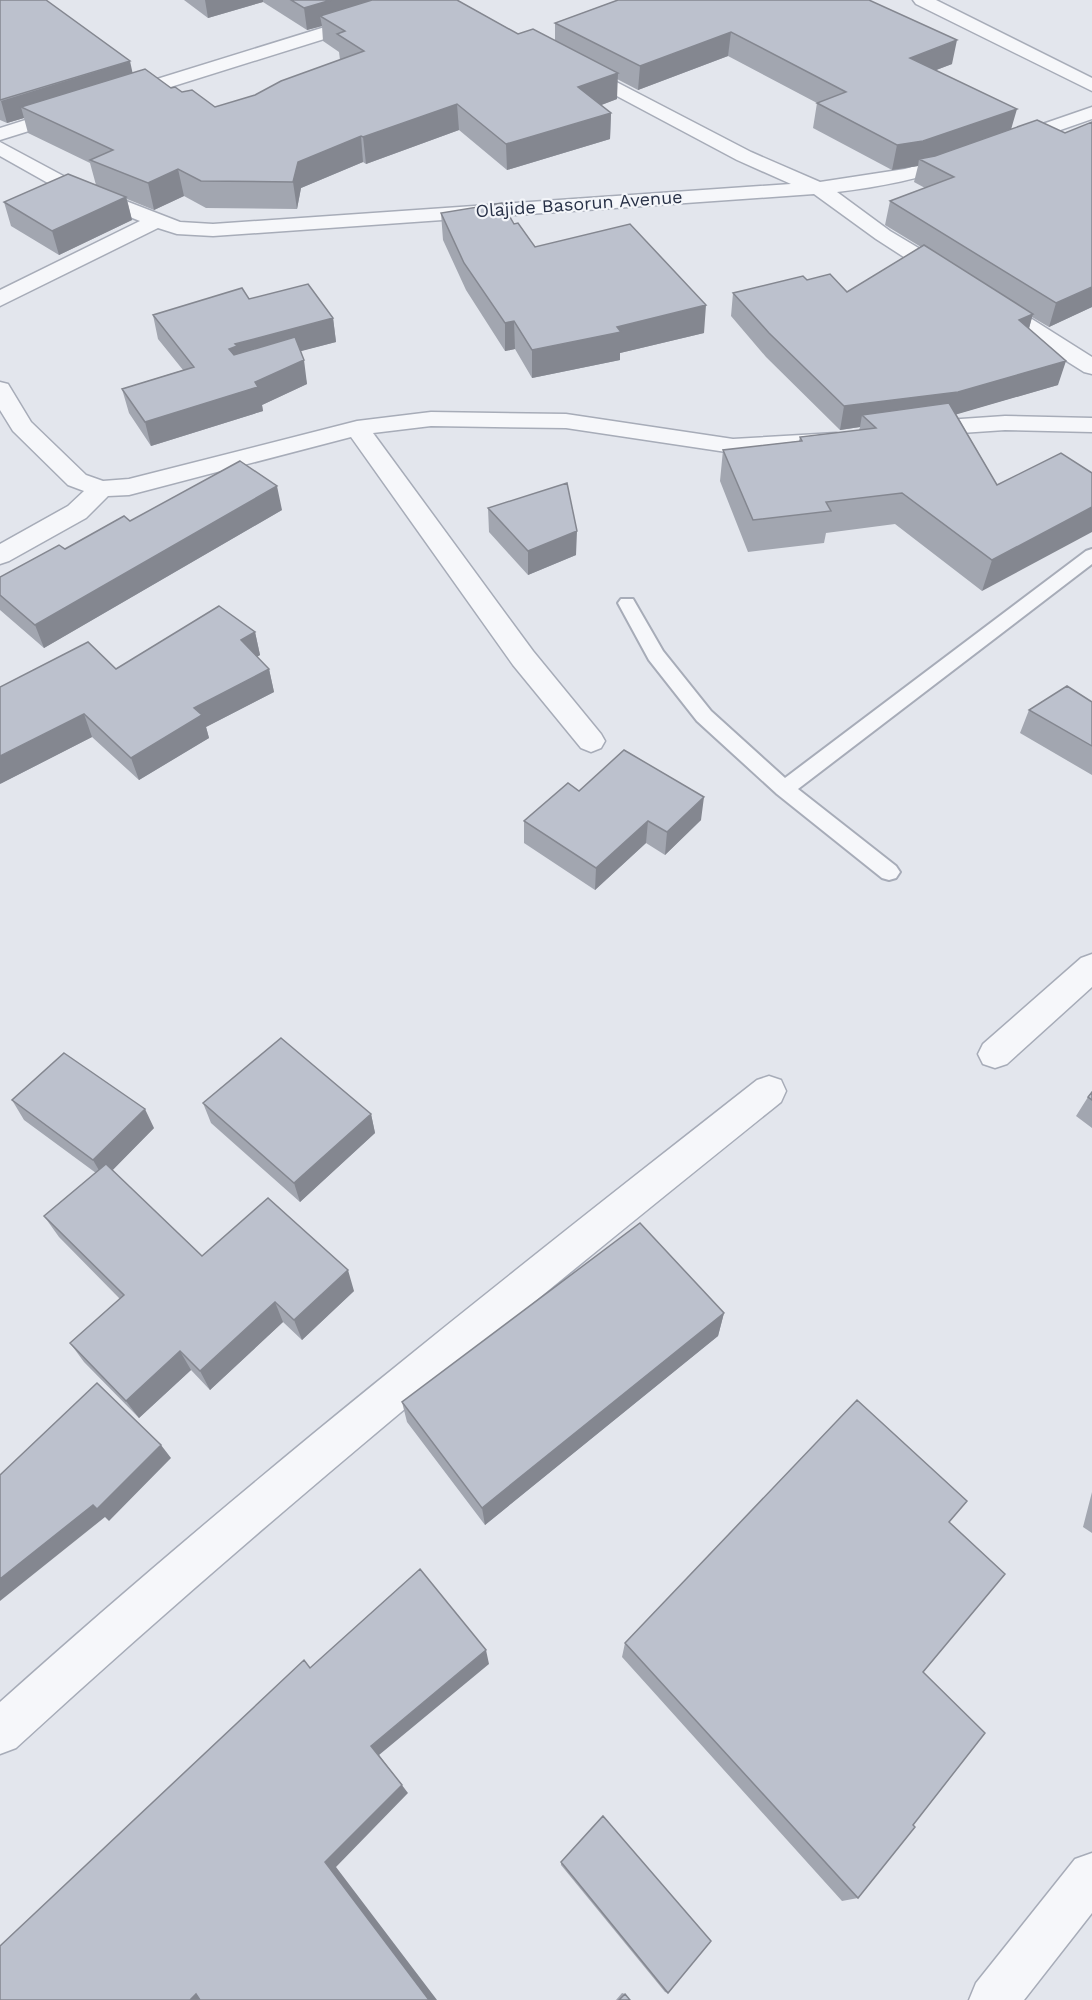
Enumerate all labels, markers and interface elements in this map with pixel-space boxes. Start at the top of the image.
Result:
street label: Olajide Basorun Avenue [475,186,683,221]

